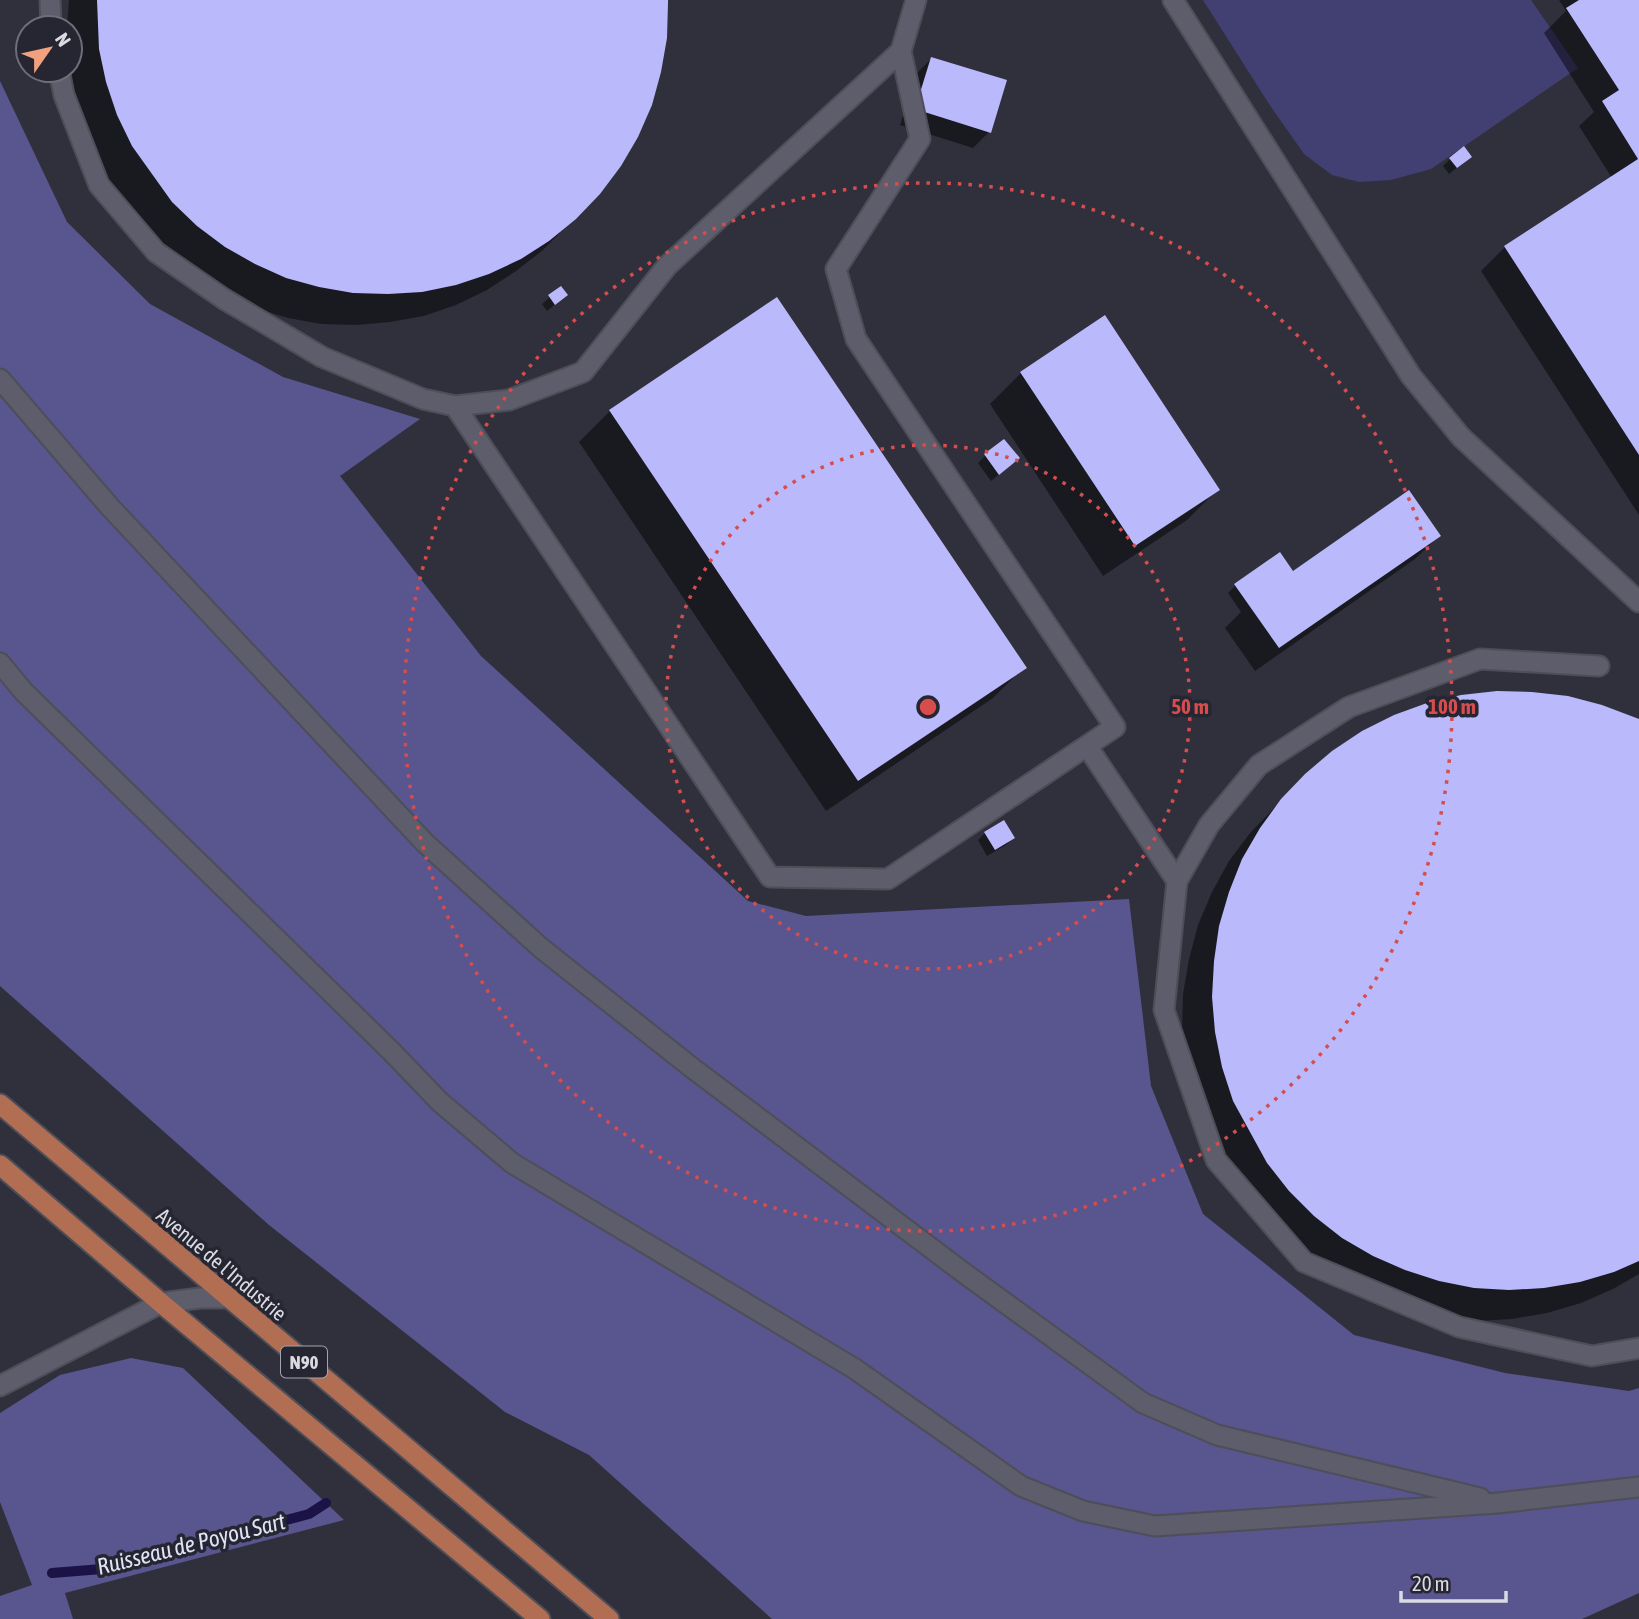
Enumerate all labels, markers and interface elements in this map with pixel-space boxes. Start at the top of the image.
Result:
north arrow [14,14,84,84]
text: N [51,29,75,50]
text: 50 m [1171,694,1209,718]
text: 100 m [1428,694,1476,718]
centre of rings [916,695,940,719]
street label: Avenue de l'Industrie [152,1203,292,1325]
road number: N90 [281,1346,327,1378]
water label: Ruisseau de Poyou Sart [94,1508,288,1580]
scale bar [1401,1560,1506,1604]
text: 20 m [1412,1571,1450,1595]

